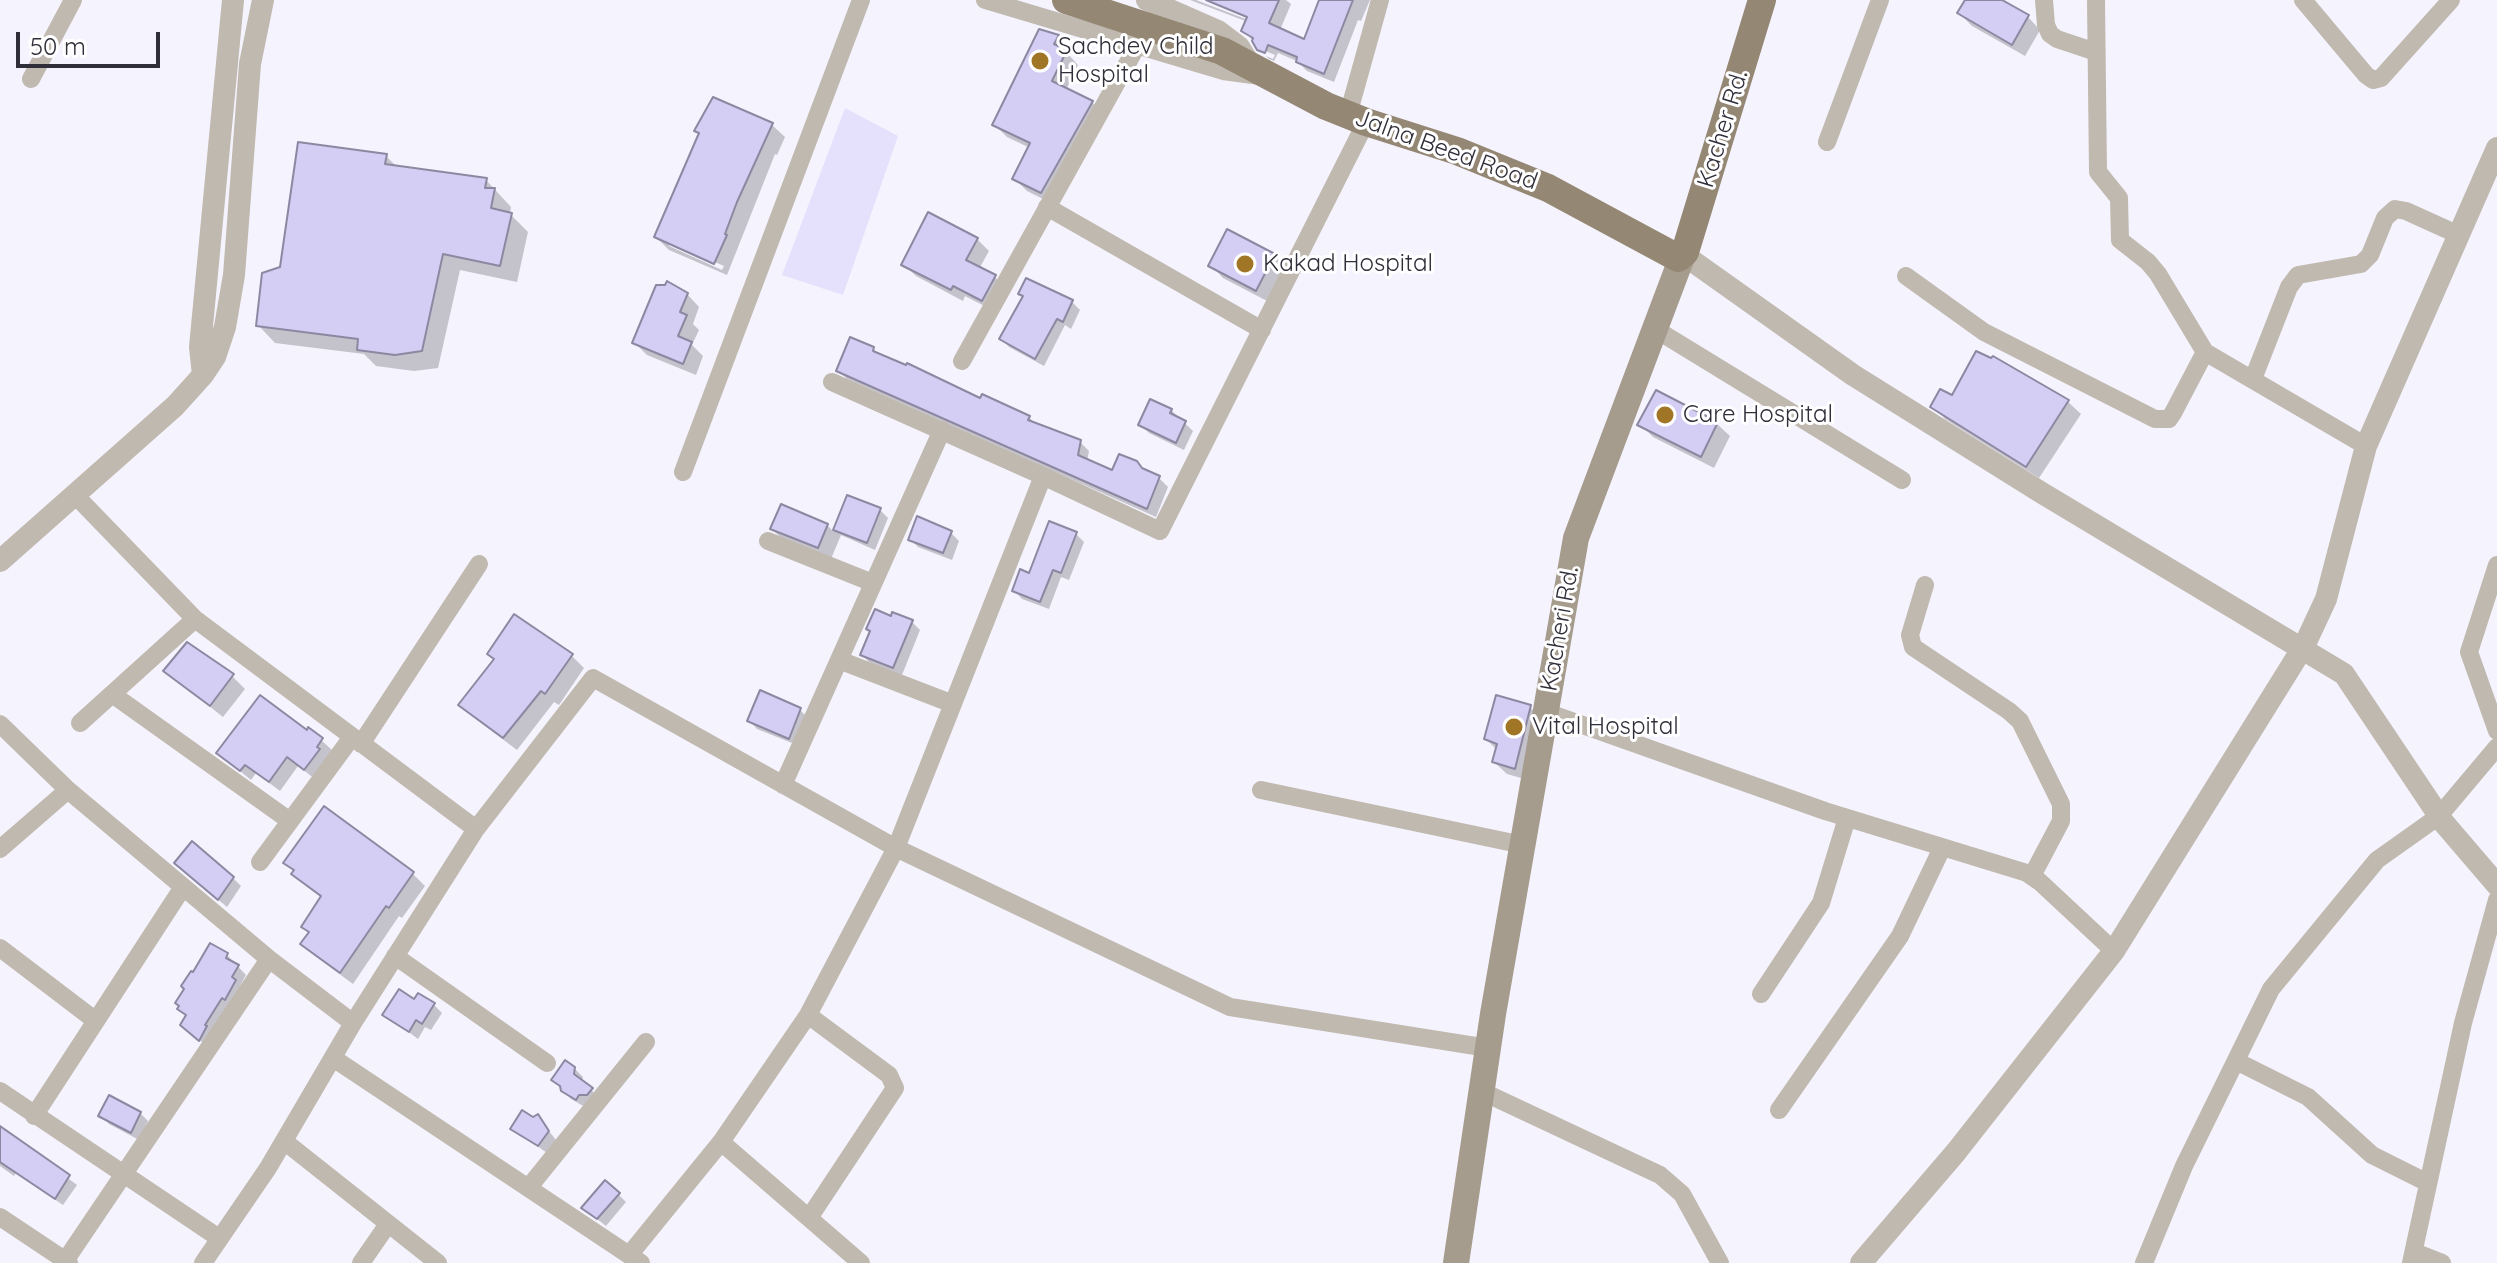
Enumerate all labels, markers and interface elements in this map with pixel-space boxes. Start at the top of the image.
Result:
scale bar [20,16,164,66]
text: 50 m [30,31,86,61]
place label: Sachdev Child Hospital [1058,33,1214,89]
marker: Sachdev Child Hospital [1029,50,1051,72]
street label: Kacher Rd. [1692,67,1754,191]
street label: Jalna Beed Road [1351,104,1541,196]
place label: Kakad Hospital [1263,250,1433,278]
marker: Kakad Hospital [1234,253,1256,275]
place label: Care Hospital [1683,401,1833,429]
marker: Care Hospital [1654,404,1676,426]
street label: Kacheri Rd. [1535,564,1585,694]
place label: Vital Hospital [1532,713,1679,741]
marker: Vital Hospital [1503,716,1525,738]

